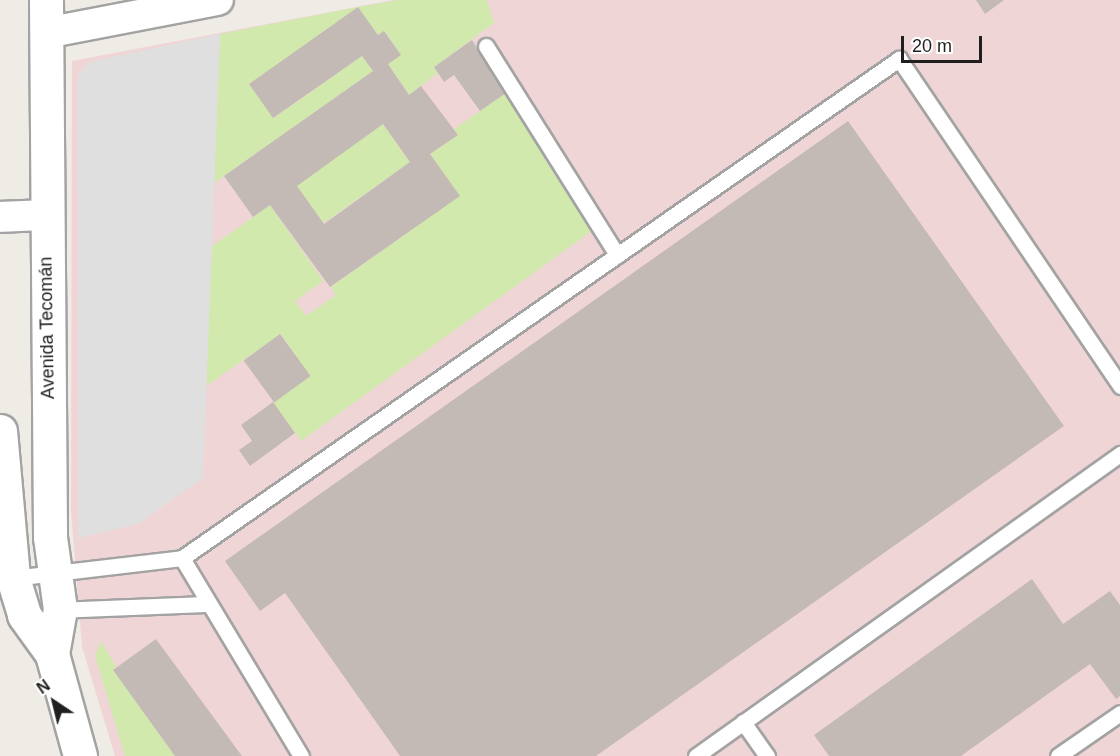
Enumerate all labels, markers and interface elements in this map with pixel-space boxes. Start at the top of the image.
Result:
scale bar [904,24,985,62]
text: 20 m [912,36,952,56]
street label: Avenida Tecomán [35,256,59,400]
north arrow [24,672,84,732]
text: N [34,677,53,697]

